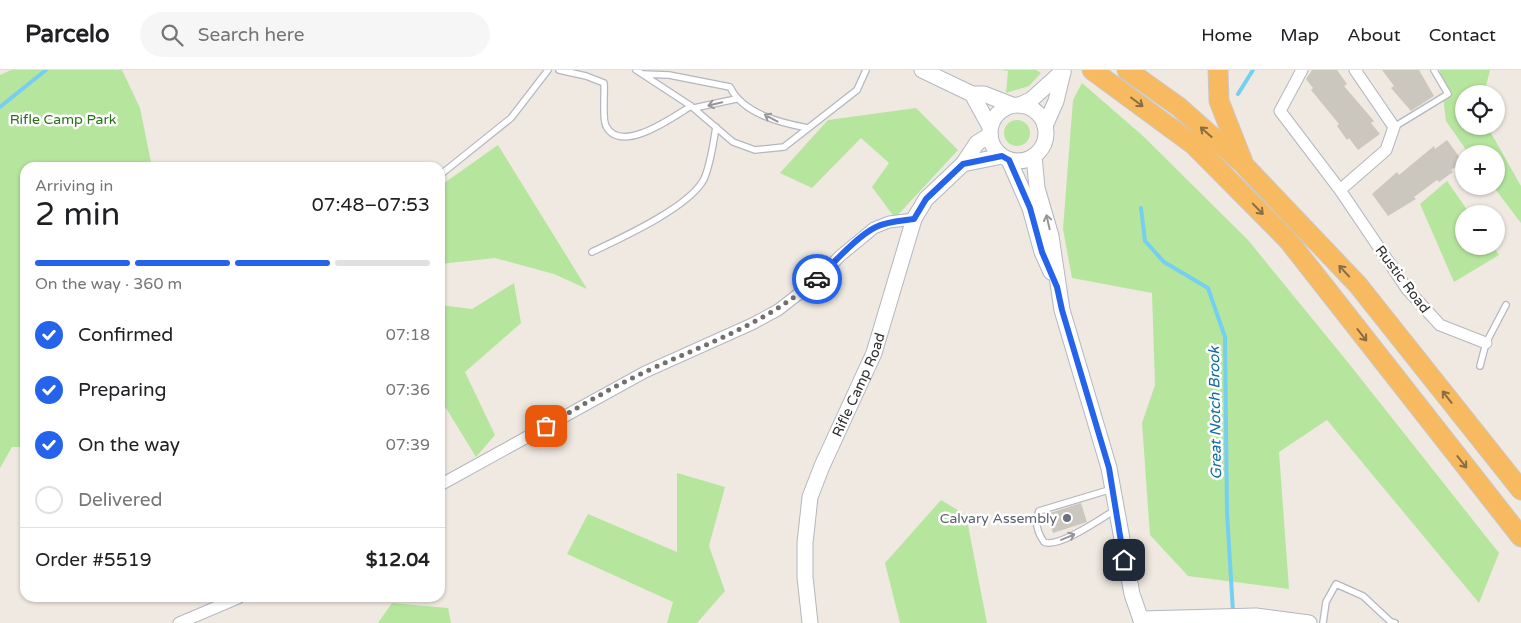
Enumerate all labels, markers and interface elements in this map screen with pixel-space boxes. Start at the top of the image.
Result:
search box [140,12,490,57]
text: Parcelo [25,20,110,49]
icon: search [158,21,186,49]
text: Search here [198,24,305,46]
text: Home [1201,24,1252,46]
text: Map [1280,24,1319,46]
text: About [1347,24,1401,46]
text: Contact [1429,24,1496,46]
map controls [1455,85,1505,255]
button: locate [1455,85,1505,135]
one-way arrow [1130,97,1144,107]
one-way arrow [708,100,724,109]
park label: Rifle Camp Park [10,111,117,128]
one-way arrow [763,113,778,123]
one-way arrow [1200,126,1213,137]
button: + [1455,145,1505,195]
text: Arriving in [35,176,113,196]
text: 07:48–07:53 [312,194,430,216]
text: 2 min [35,196,120,234]
one-way arrow [1252,203,1264,216]
button: − [1455,205,1505,255]
one-way arrow [1043,214,1052,230]
street label: Rustic Road [1372,242,1434,316]
courier [792,254,842,304]
one-way arrow [1338,264,1350,277]
icon: car [803,265,831,293]
text: On the way · 360 m [35,274,182,294]
icon: check [35,321,63,349]
text: Confirmed [78,324,173,346]
text: 07:18 [386,325,430,345]
one-way arrow [1356,328,1367,341]
street label: Rifle Camp Road [829,331,889,440]
water label: Great Notch Brook [1205,345,1225,480]
icon: check [35,376,63,404]
text: Preparing [78,379,167,401]
text: 07:36 [386,380,430,400]
one-way arrow [1441,391,1452,404]
pin [525,405,567,447]
icon: bag [532,412,560,440]
icon: check [35,431,63,459]
text: On the way [78,434,180,456]
text: 07:39 [386,435,430,455]
one-way arrow [1457,455,1467,469]
text: Delivered [78,489,163,511]
place label: Calvary Assembly [940,510,1057,527]
marker: Calvary Assembly [1061,512,1073,524]
one-way arrow [1060,531,1075,541]
pin [1103,539,1145,581]
icon: home [1110,546,1138,574]
text: Order #5519 [35,549,152,571]
text: $12.04 [366,549,430,571]

